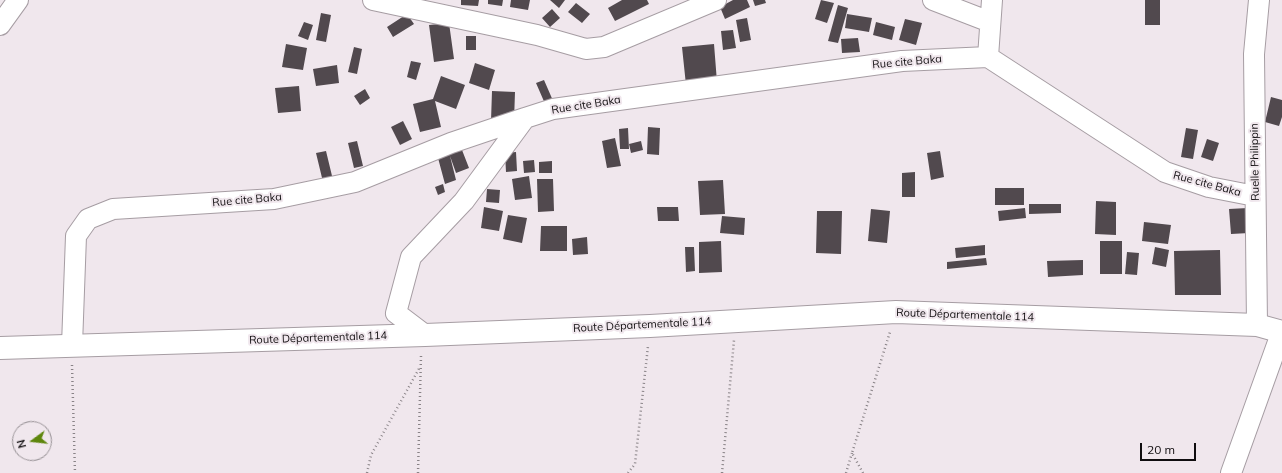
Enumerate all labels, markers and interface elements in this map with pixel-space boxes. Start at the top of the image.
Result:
street label: Rue cite Baka [872,52,942,72]
street label: Rue cite Baka [550,93,622,117]
street label: Ruelle Philippin [1248,123,1262,201]
street label: Rue cite Baka [1172,169,1242,199]
street label: Rue cite Baka [212,190,282,210]
street label: Route Départementale 114 [896,306,1034,324]
street label: Route Départementale 114 [573,315,711,335]
street label: Route Départementale 114 [249,329,387,347]
north arrow [12,421,52,461]
scale bar [1142,435,1198,461]
text: N [14,438,29,450]
text: 20 m [1147,442,1175,457]

